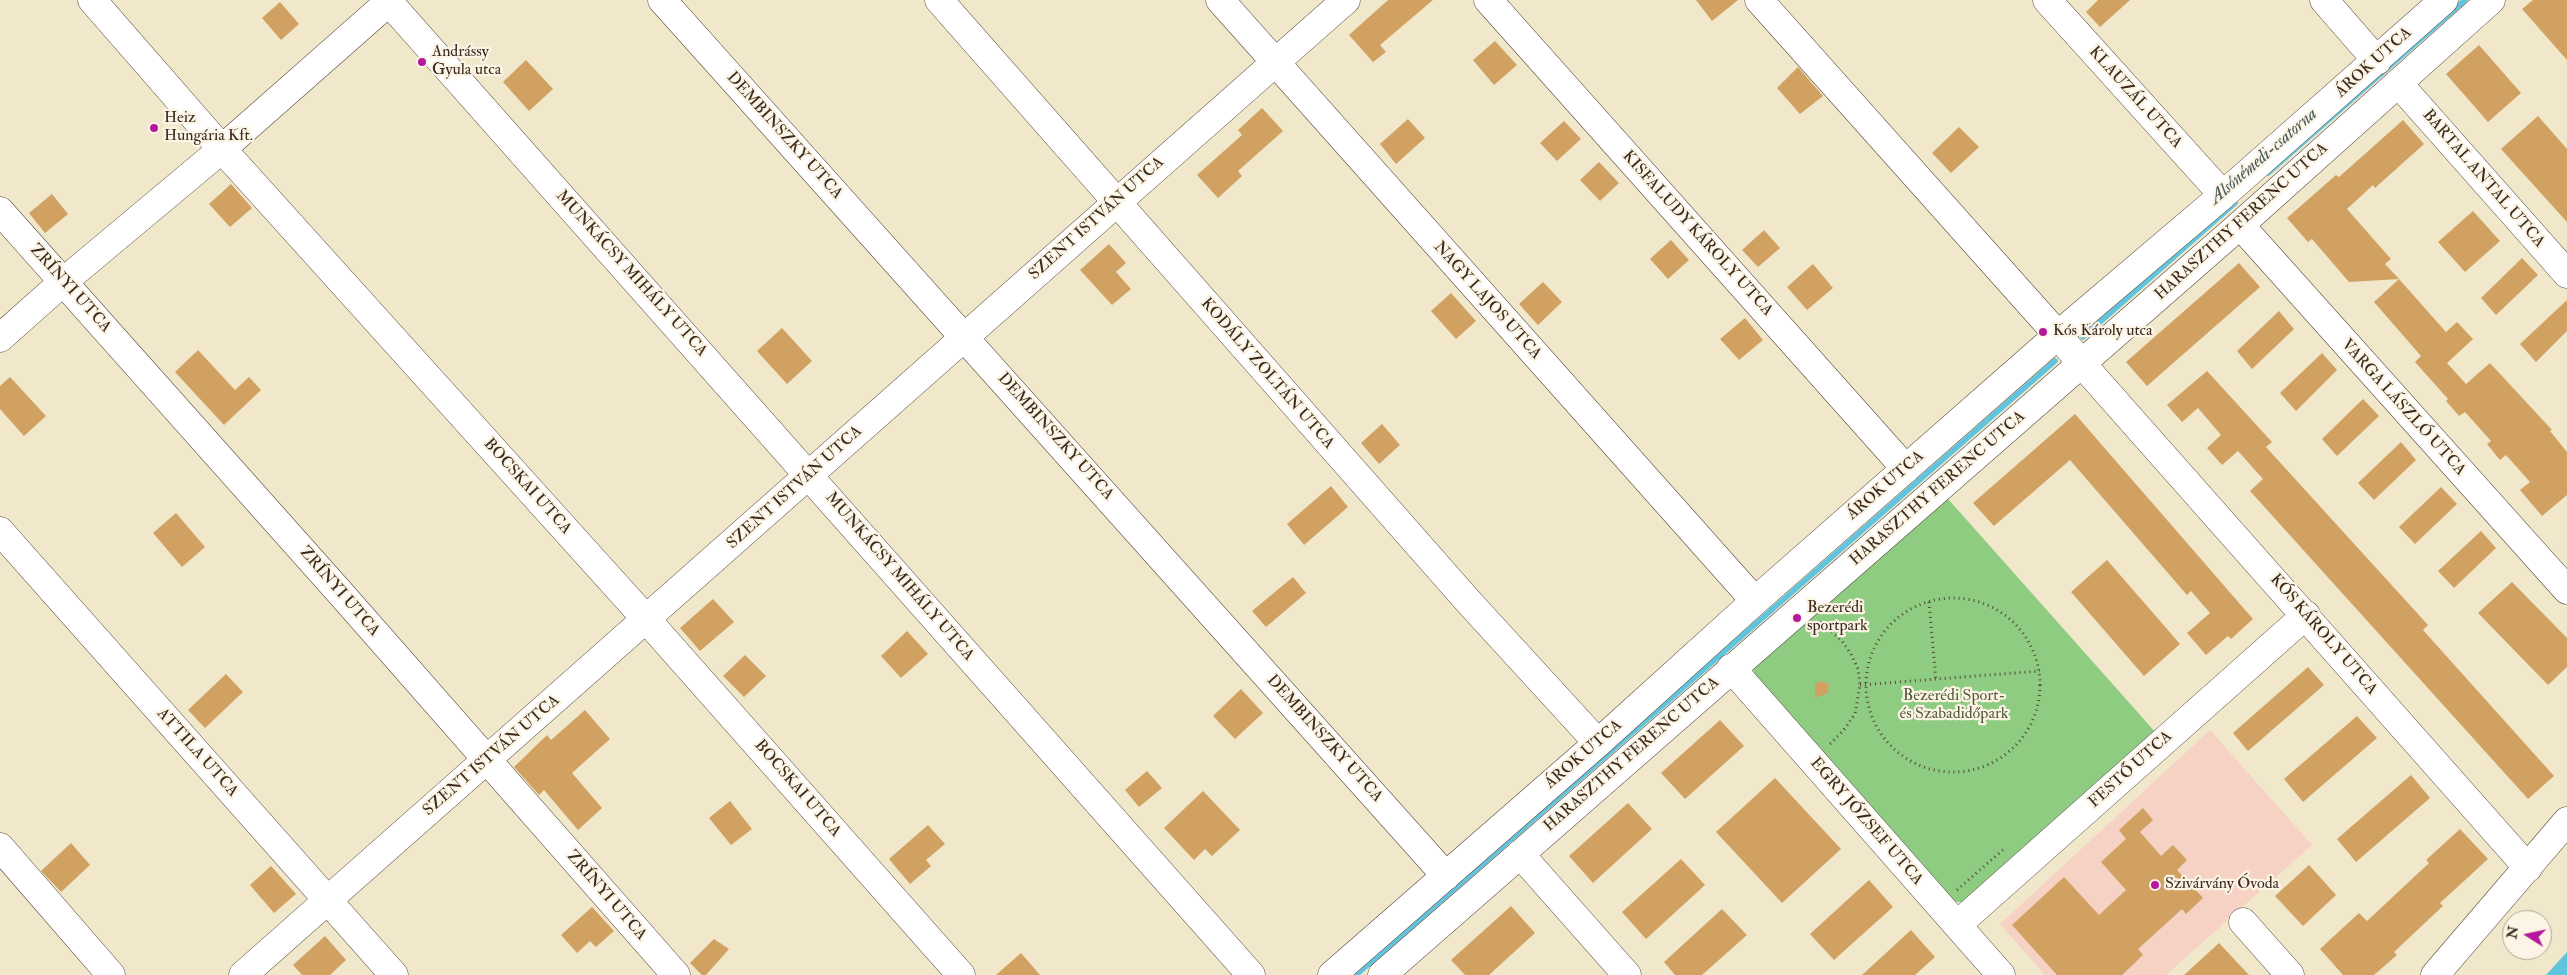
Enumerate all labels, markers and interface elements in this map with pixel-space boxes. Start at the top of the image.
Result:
street label: ÁROK UTCA [2332,24,2416,102]
place label: Andrássy Gyula utca [432,43,501,81]
street label: KLAUZÁL UTCA [2084,43,2186,153]
marker: Andrássy Gyula utca [416,56,428,68]
street label: DEMBINSZKY UTCA [722,68,846,204]
water label: Alsónémedi-csatorna [2206,104,2322,210]
street label: BARTAL ANTAL UTCA [2418,106,2548,252]
place label: Heiz Hungária Kft. [164,109,253,147]
marker: Heiz Hungária Kft. [148,122,160,134]
street label: HARASZTHY FERENC UTCA [2152,139,2332,305]
street label: KISFALUDY KÁROLY UTCA [1618,147,1776,321]
street label: SZENT ISTVÁN UTCA [1026,153,1168,285]
street label: MUNKÁCSY MIHÁLY UTCA [551,187,711,361]
street label: NAGY LAJOS UTCA [1429,238,1545,364]
street label: ZRÍNYI UTCA [25,241,115,337]
street label: KODÁLY ZOLTÁN UTCA [1196,295,1338,453]
place label: Kós Károly utca [2053,322,2153,342]
marker: Kós Károly utca [2037,326,2049,338]
street label: VARGA LÁSZLÓ UTCA [2337,336,2469,480]
street label: DEMBINSZKY UTCA [993,369,1117,505]
street label: HARASZTHY FERENC UTCA [1846,408,2030,570]
street label: SZENT ISTVÁN UTCA [724,422,866,554]
street label: BOCSKAI UTCA [479,435,575,539]
street label: ÁROK UTCA [1844,447,1928,525]
street label: MUNKÁCSY MIHÁLY UTCA [821,489,977,665]
street label: ZRÍNYI UTCA [295,543,383,641]
street label: KÓS KÁROLY UTCA [2265,571,2381,699]
place label: Bezerédi sportpark [1807,599,1868,637]
marker: Bezerédi sportpark [1791,612,1803,624]
street label: DEMBINSZKY UTCA [1262,671,1386,807]
street label: HARASZTHY FERENC UTCA [1540,674,1724,836]
park label: Bezerédi Sport- és Szabadidőpark [1899,687,2009,725]
street label: SZENT ISTVÁN UTCA [420,691,564,821]
street label: ATTILA UTCA [152,705,242,801]
street label: ÁROK UTCA [1542,716,1626,794]
street label: FESTŐ UTCA [2085,727,2177,813]
street label: BOCSKAI UTCA [750,736,844,842]
street label: EGRY JÓZSEF UTCA [1805,754,1927,890]
street label: ZRÍNYI UTCA [562,847,650,945]
place label: Szivárvány Óvoda [2165,875,2279,895]
marker: Szivárvány Óvoda [2149,879,2161,891]
north arrow [2502,910,2552,960]
text: N [2503,925,2522,940]

